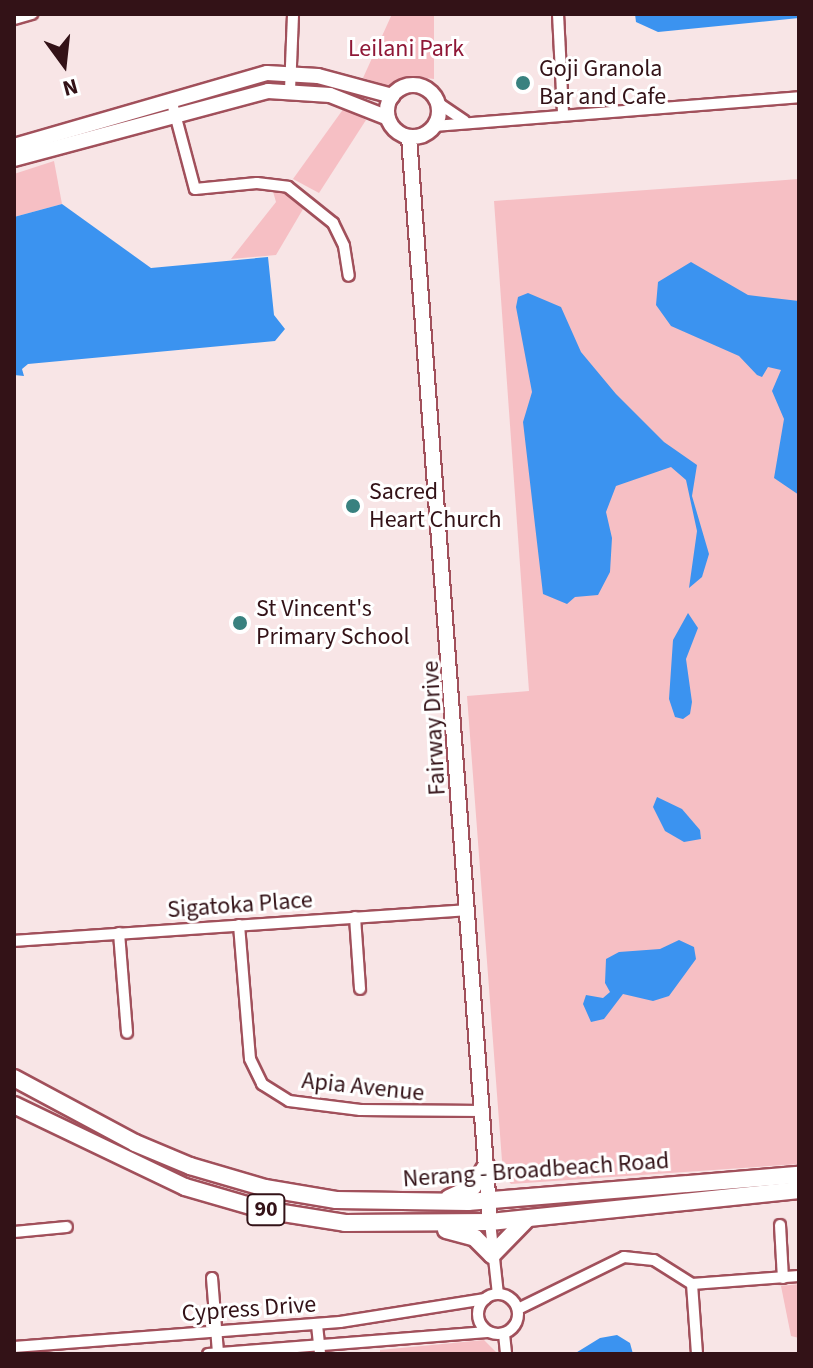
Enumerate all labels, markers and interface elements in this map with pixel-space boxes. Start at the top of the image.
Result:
north arrow [24,24,104,104]
park label: Leilani Park [348,35,464,63]
place label: Goji Granola Bar and Cafe [539,55,666,111]
text: N [59,70,81,105]
marker: Goji Granola Bar and Cafe [514,74,532,92]
place label: Sacred Heart Church [369,478,501,534]
marker: Sacred Heart Church [344,497,362,515]
place label: St Vincent's Primary School [256,595,410,651]
marker: St Vincent's Primary School [231,614,249,632]
street label: Fairway Drive [416,660,452,796]
street label: Sigatoka Place [166,886,314,924]
street label: Apia Avenue [300,1066,426,1108]
street label: Nerang - Broadbeach Road [402,1146,670,1194]
road number: 90 [246,1192,286,1228]
street label: Cypress Drive [181,1290,317,1328]

